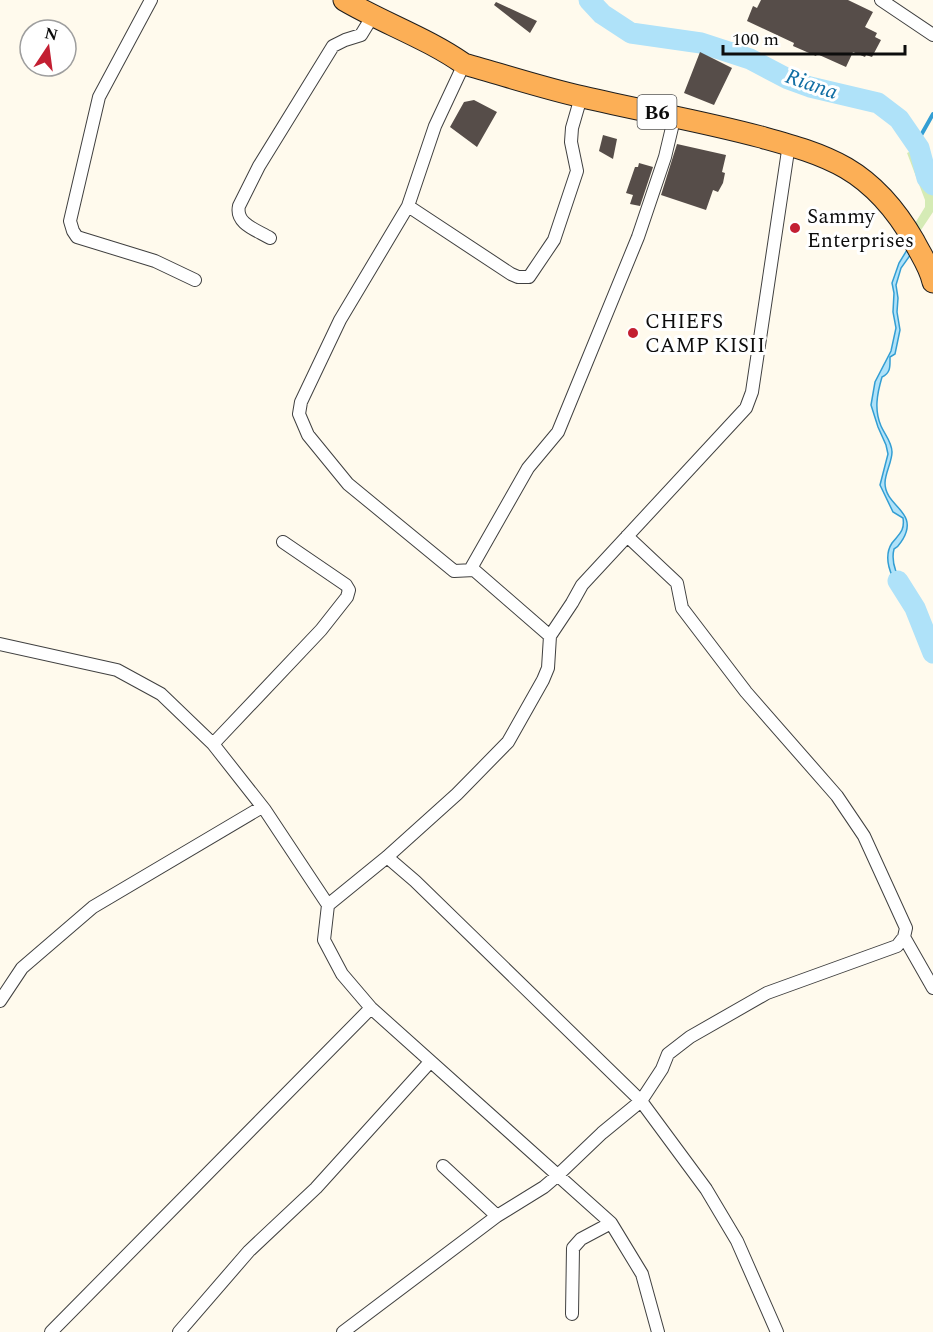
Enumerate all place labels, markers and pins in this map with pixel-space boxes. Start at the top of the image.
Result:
place label: Sammy Enterprises [807,201,914,257]
marker: Sammy Enterprises [788,221,802,235]
place label: CHIEFS CAMP KISII [645,306,765,362]
marker: CHIEFS CAMP KISII [626,326,640,340]

